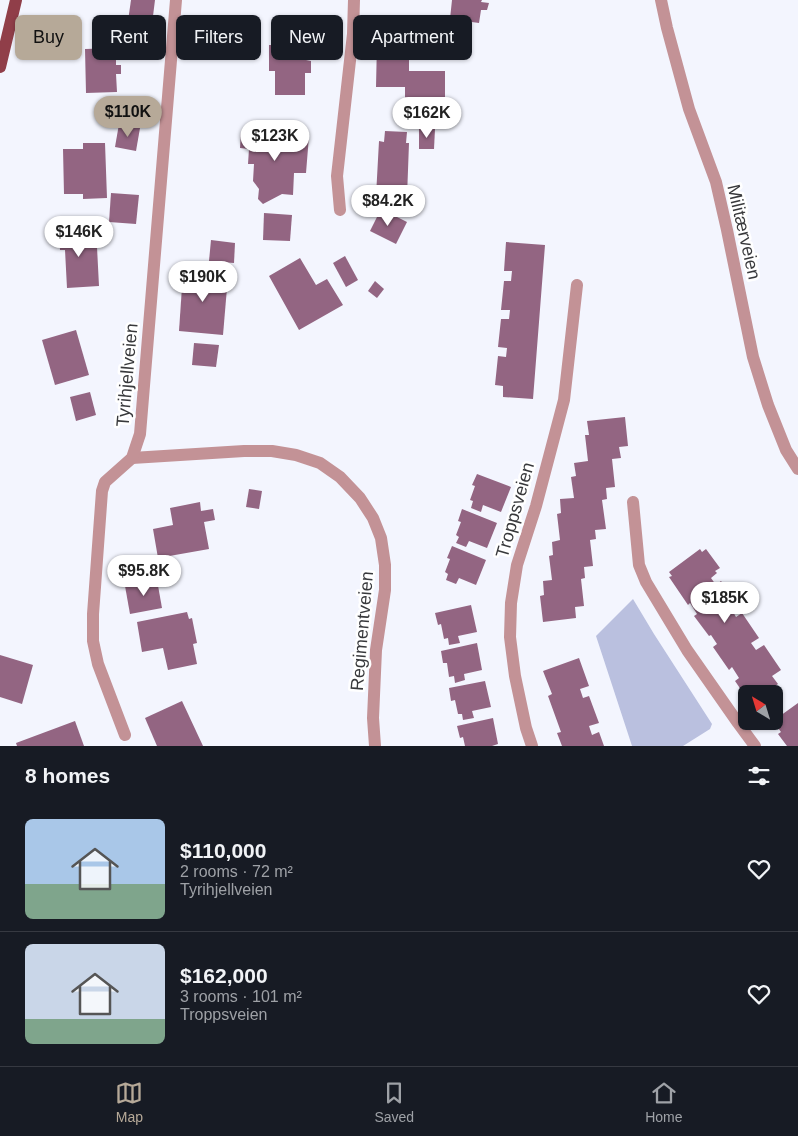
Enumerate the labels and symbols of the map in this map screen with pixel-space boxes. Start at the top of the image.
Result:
pin: $110K [93,96,163,138]
pin: $162K [392,96,462,139]
pin: $123K [240,120,310,162]
street label: Militærveien [723,182,765,282]
pin: $84.2K [347,184,429,227]
pin: $146K [44,216,114,258]
pin: $190K [168,260,238,303]
street label: Tyrihjellveien [113,322,141,428]
street label: Troppsveien [492,460,538,560]
pin: $95.8K [103,554,185,597]
street label: Regimentveien [347,570,377,692]
pin: $185K [690,582,760,624]
north arrow [738,685,782,730]

